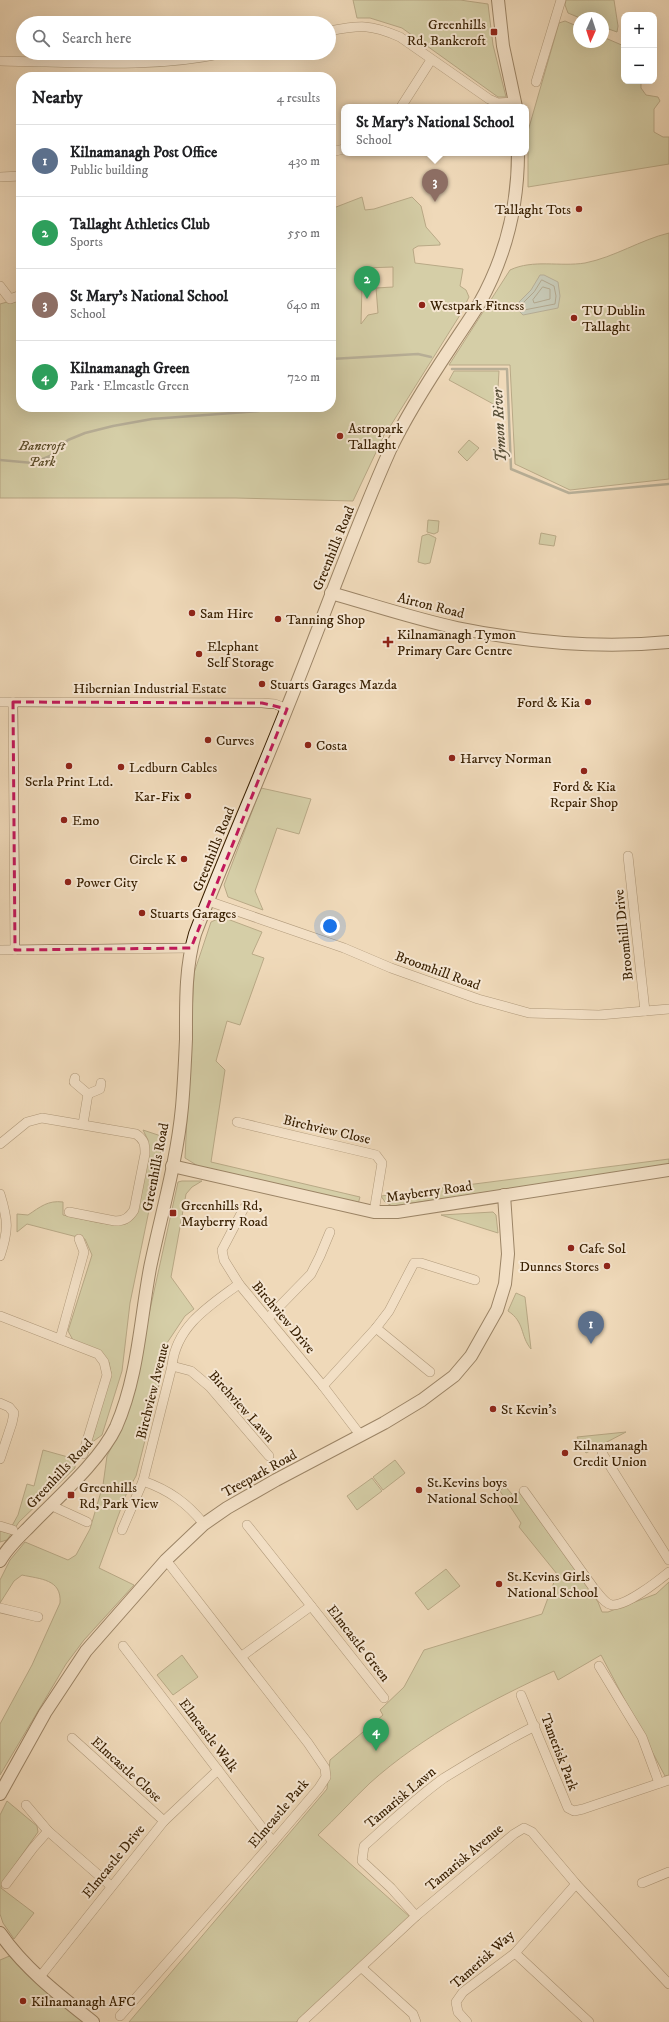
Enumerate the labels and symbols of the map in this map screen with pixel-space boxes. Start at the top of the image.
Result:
north arrow [573,12,609,48]
place label: Greenhills Rd, Bankcroft [407,16,487,50]
marker: Greenhills Rd, Bankcroft [489,27,499,37]
pin: 3 [422,169,448,202]
place label: Tallaght Tots [495,201,571,219]
marker: Tallaght Tots [574,204,584,214]
pin: 2 [354,266,380,299]
place label: Westpark Fitness [429,297,525,315]
marker: Westpark Fitness [417,300,427,310]
place label: TU Dublin Tallaght [582,302,646,336]
marker: TU Dublin Tallaght [569,313,579,323]
water label: Tymon River [488,386,511,463]
place label: Astropark Tallaght [348,420,403,454]
marker: Astropark Tallaght [335,431,345,441]
park label: Bancroft Park [18,437,67,471]
street label: Greenhills Road [309,503,359,593]
street label: Airton Road [395,589,466,623]
place label: Sam Hire [200,605,253,623]
marker: Sam Hire [187,608,197,618]
place label: Tanning Shop [286,611,365,629]
marker: Tanning Shop [273,614,283,624]
place label: Kilnamanagh Tymon Primary Care Centre [397,626,517,660]
marker: Kilnamanagh Tymon Primary Care Centre [382,636,394,648]
place label: Elephant Self Storage [207,638,274,672]
marker: Elephant Self Storage [194,649,204,659]
place label: Stuarts Garages Mazda [270,676,397,694]
marker: Stuarts Garages Mazda [257,679,267,689]
street label: Hibernian Industrial Estate [73,680,227,698]
place label: Ford & Kia [517,694,580,712]
marker: Ford & Kia [583,697,593,707]
place label: Curves [216,732,254,750]
marker: Curves [203,735,213,745]
place label: Costa [316,737,347,755]
marker: Costa [303,740,313,750]
place label: Harvey Norman [460,750,552,768]
marker: Harvey Norman [447,753,457,763]
place label: Ledburn Cables [129,759,217,777]
marker: Serla Print Ltd. [64,761,74,771]
marker: Ledburn Cables [116,762,126,772]
marker: Ford & Kia Repair Shop [579,766,589,776]
place label: Serla Print Ltd. [25,773,113,791]
place label: Ford & Kia Repair Shop [550,778,618,812]
place label: Kar-Fix [134,788,180,806]
marker: Kar-Fix [183,791,193,801]
street label: Greenhills Road [189,804,239,894]
place label: Emo [72,812,99,830]
marker: Emo [59,815,69,825]
place label: Circle K [129,851,176,869]
marker: Circle K [179,854,189,864]
place label: Power City [76,874,138,892]
marker: Power City [63,877,73,887]
street label: Broomhill Drive [610,888,638,981]
place label: Stuarts Garages [150,905,236,923]
marker: Stuarts Garages [137,908,147,918]
your location [320,916,340,936]
street label: Broomhill Road [393,947,483,995]
street label: Birchview Close [281,1111,372,1149]
street label: Greenhills Road [139,1121,173,1213]
street label: Mayberry Road [385,1177,473,1207]
place label: Greenhills Rd, Mayberry Road [181,1197,268,1231]
marker: Greenhills Rd, Mayberry Road [168,1208,178,1218]
place label: Cafe Sol [579,1240,627,1258]
marker: Cafe Sol [566,1243,576,1253]
place label: Dunnes Stores [519,1258,599,1276]
marker: Dunnes Stores [602,1261,612,1271]
street label: Birchview Drive [248,1278,319,1358]
pin: 1 [578,1311,604,1344]
street label: Birchview Avenue [132,1341,174,1441]
street label: Birchview Lawn [204,1367,279,1447]
place label: St Kevin's [501,1401,557,1419]
marker: St Kevin's [488,1404,498,1414]
street label: Greenhills Road [22,1435,97,1513]
place label: Kilnamanagh Credit Union [573,1437,648,1471]
street label: Treepark Road [219,1446,300,1502]
marker: Kilnamanagh Credit Union [560,1448,570,1458]
place label: St.Kevins boys National School [427,1474,519,1508]
place label: Greenhills Rd, Park View [79,1479,159,1513]
marker: St.Kevins boys National School [414,1485,424,1495]
marker: Greenhills Rd, Park View [66,1490,76,1500]
place label: St.Kevins Girls National School [507,1568,599,1602]
marker: St.Kevins Girls National School [494,1579,504,1589]
street label: Elmcastle Green [323,1602,394,1686]
street label: Elmcastle Walk [175,1695,242,1776]
street label: Tamerisk Park [536,1711,582,1794]
pin: 4 [363,1718,389,1751]
street label: Elmcastle Close [87,1733,166,1806]
street label: Tamarisk Lawn [361,1762,440,1833]
street label: Elmcastle Park [245,1775,313,1852]
street label: Tamarisk Avenue [422,1820,507,1895]
street label: Elmcastle Drive [79,1821,149,1902]
street label: Tamerisk Way [447,1926,518,1993]
place label: Kilnamanagh AFC [31,1993,136,2011]
marker: Kilnamanagh AFC [18,1996,28,2006]

